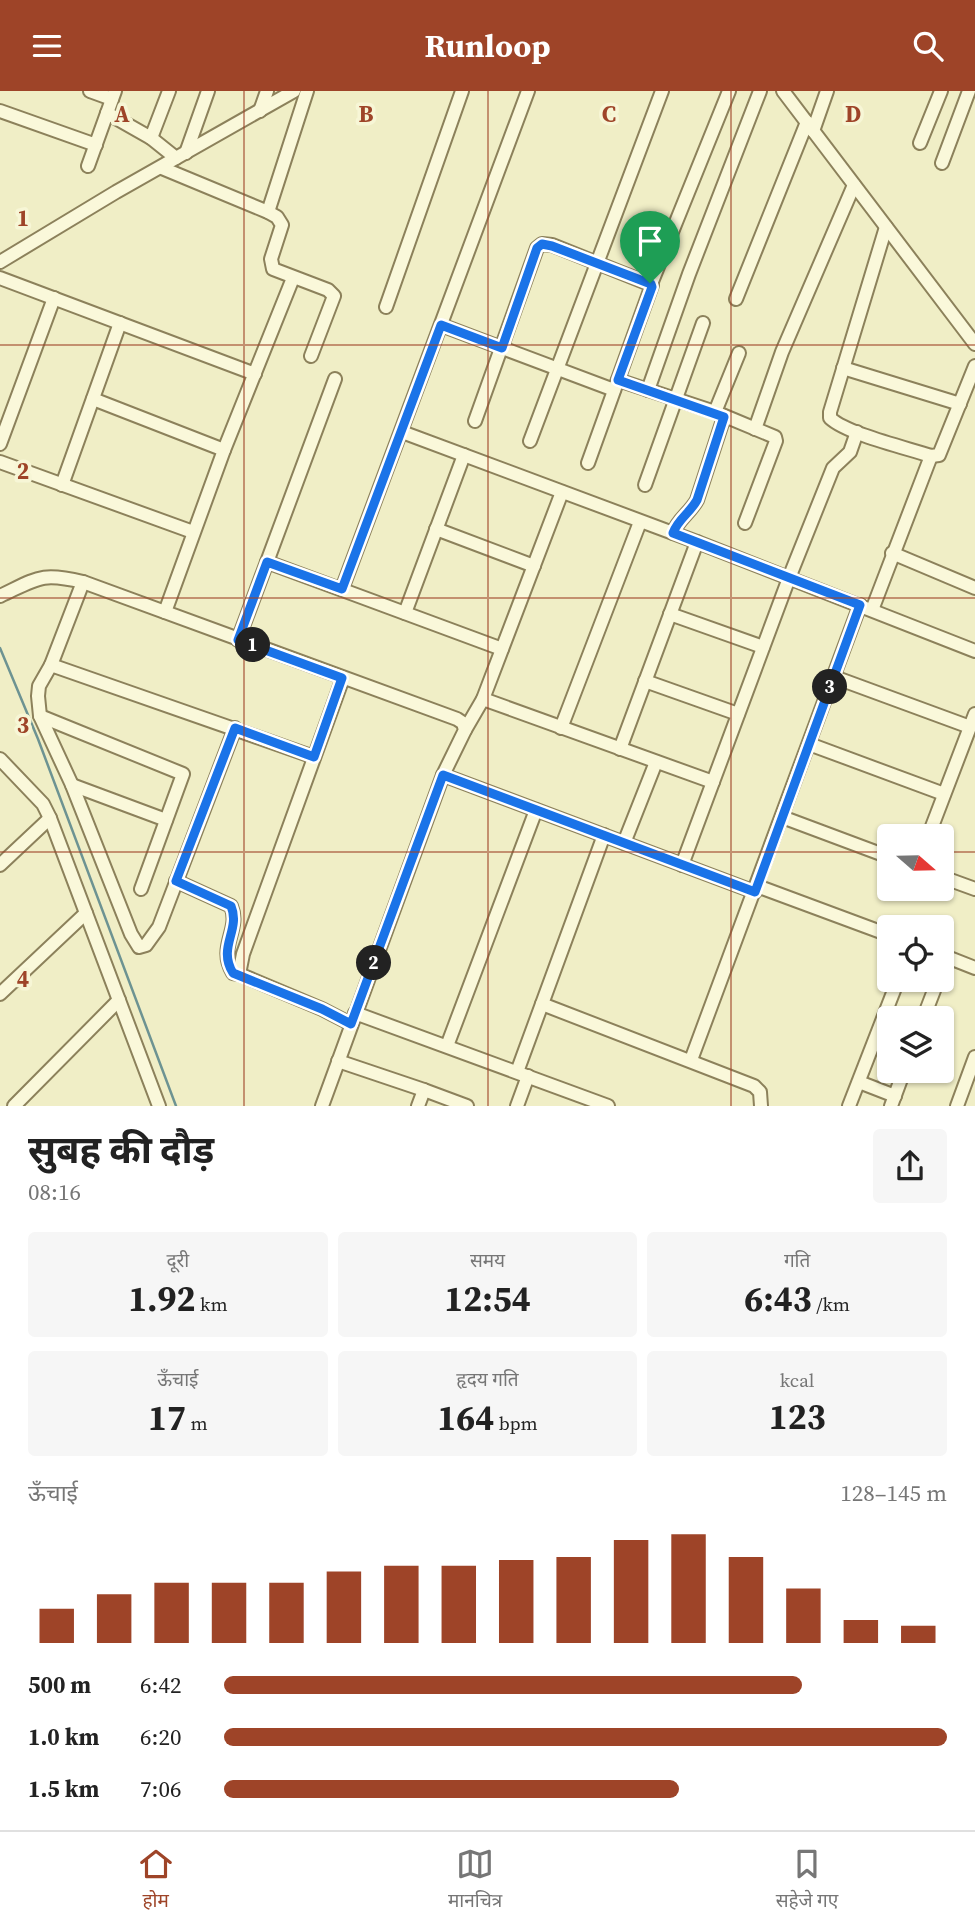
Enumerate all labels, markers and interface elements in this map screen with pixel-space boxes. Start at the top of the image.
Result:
text: Runloop [424,24,551,68]
icon: menu [28,27,66,65]
icon: search [909,27,947,65]
text: A [114,98,130,130]
text: B [359,98,374,130]
text: C [602,98,616,130]
text: D [845,98,861,130]
text: 1 [17,202,29,234]
pin [620,211,680,283]
icon: arrive [631,222,669,260]
text: 2 [17,455,29,487]
pin: 1 [236,627,270,663]
text: 1 [247,631,258,657]
pin: 3 [812,669,848,705]
text: 3 [824,673,835,699]
text: 3 [17,709,29,741]
north arrow [877,824,954,901]
map controls [877,824,954,1083]
button: locate [877,915,954,992]
pin: 2 [356,945,392,981]
text: 2 [368,949,379,975]
text: 4 [17,963,29,995]
button: layers [877,1006,954,1083]
text: सुबह की दौड़ [28,1124,214,1176]
button: share [873,1129,947,1203]
text: 08:16 [28,1176,81,1208]
text: दूरी [166,1247,189,1273]
text: समय [470,1247,505,1273]
text: गति [784,1247,810,1273]
text: 1.92 [128,1275,196,1323]
text: 12:54 [444,1275,531,1323]
text: 6:43 [744,1275,812,1323]
text: km [196,1291,228,1317]
text: /km [812,1291,850,1317]
text: ऊँचाई [157,1366,198,1392]
text: हृदय गति [456,1366,519,1392]
text: kcal [780,1367,814,1393]
text: 123 [769,1393,826,1441]
text: 17 [148,1394,186,1442]
text: 164 [437,1394,494,1442]
text: m [186,1410,208,1436]
text: bpm [494,1410,538,1436]
text: ऊँचाई [28,1477,78,1509]
text: 128–145 m [840,1477,947,1509]
text: 500 m [28,1669,91,1701]
text: 6:42 [140,1669,181,1701]
text: 1.0 km [28,1721,99,1753]
text: 6:20 [140,1721,181,1753]
text: 1.5 km [28,1773,99,1805]
text: 7:06 [140,1773,181,1805]
tab: होम [137,1845,175,1915]
tab: मानचित्र [448,1845,502,1915]
tab: सहेजे गए [776,1845,838,1915]

